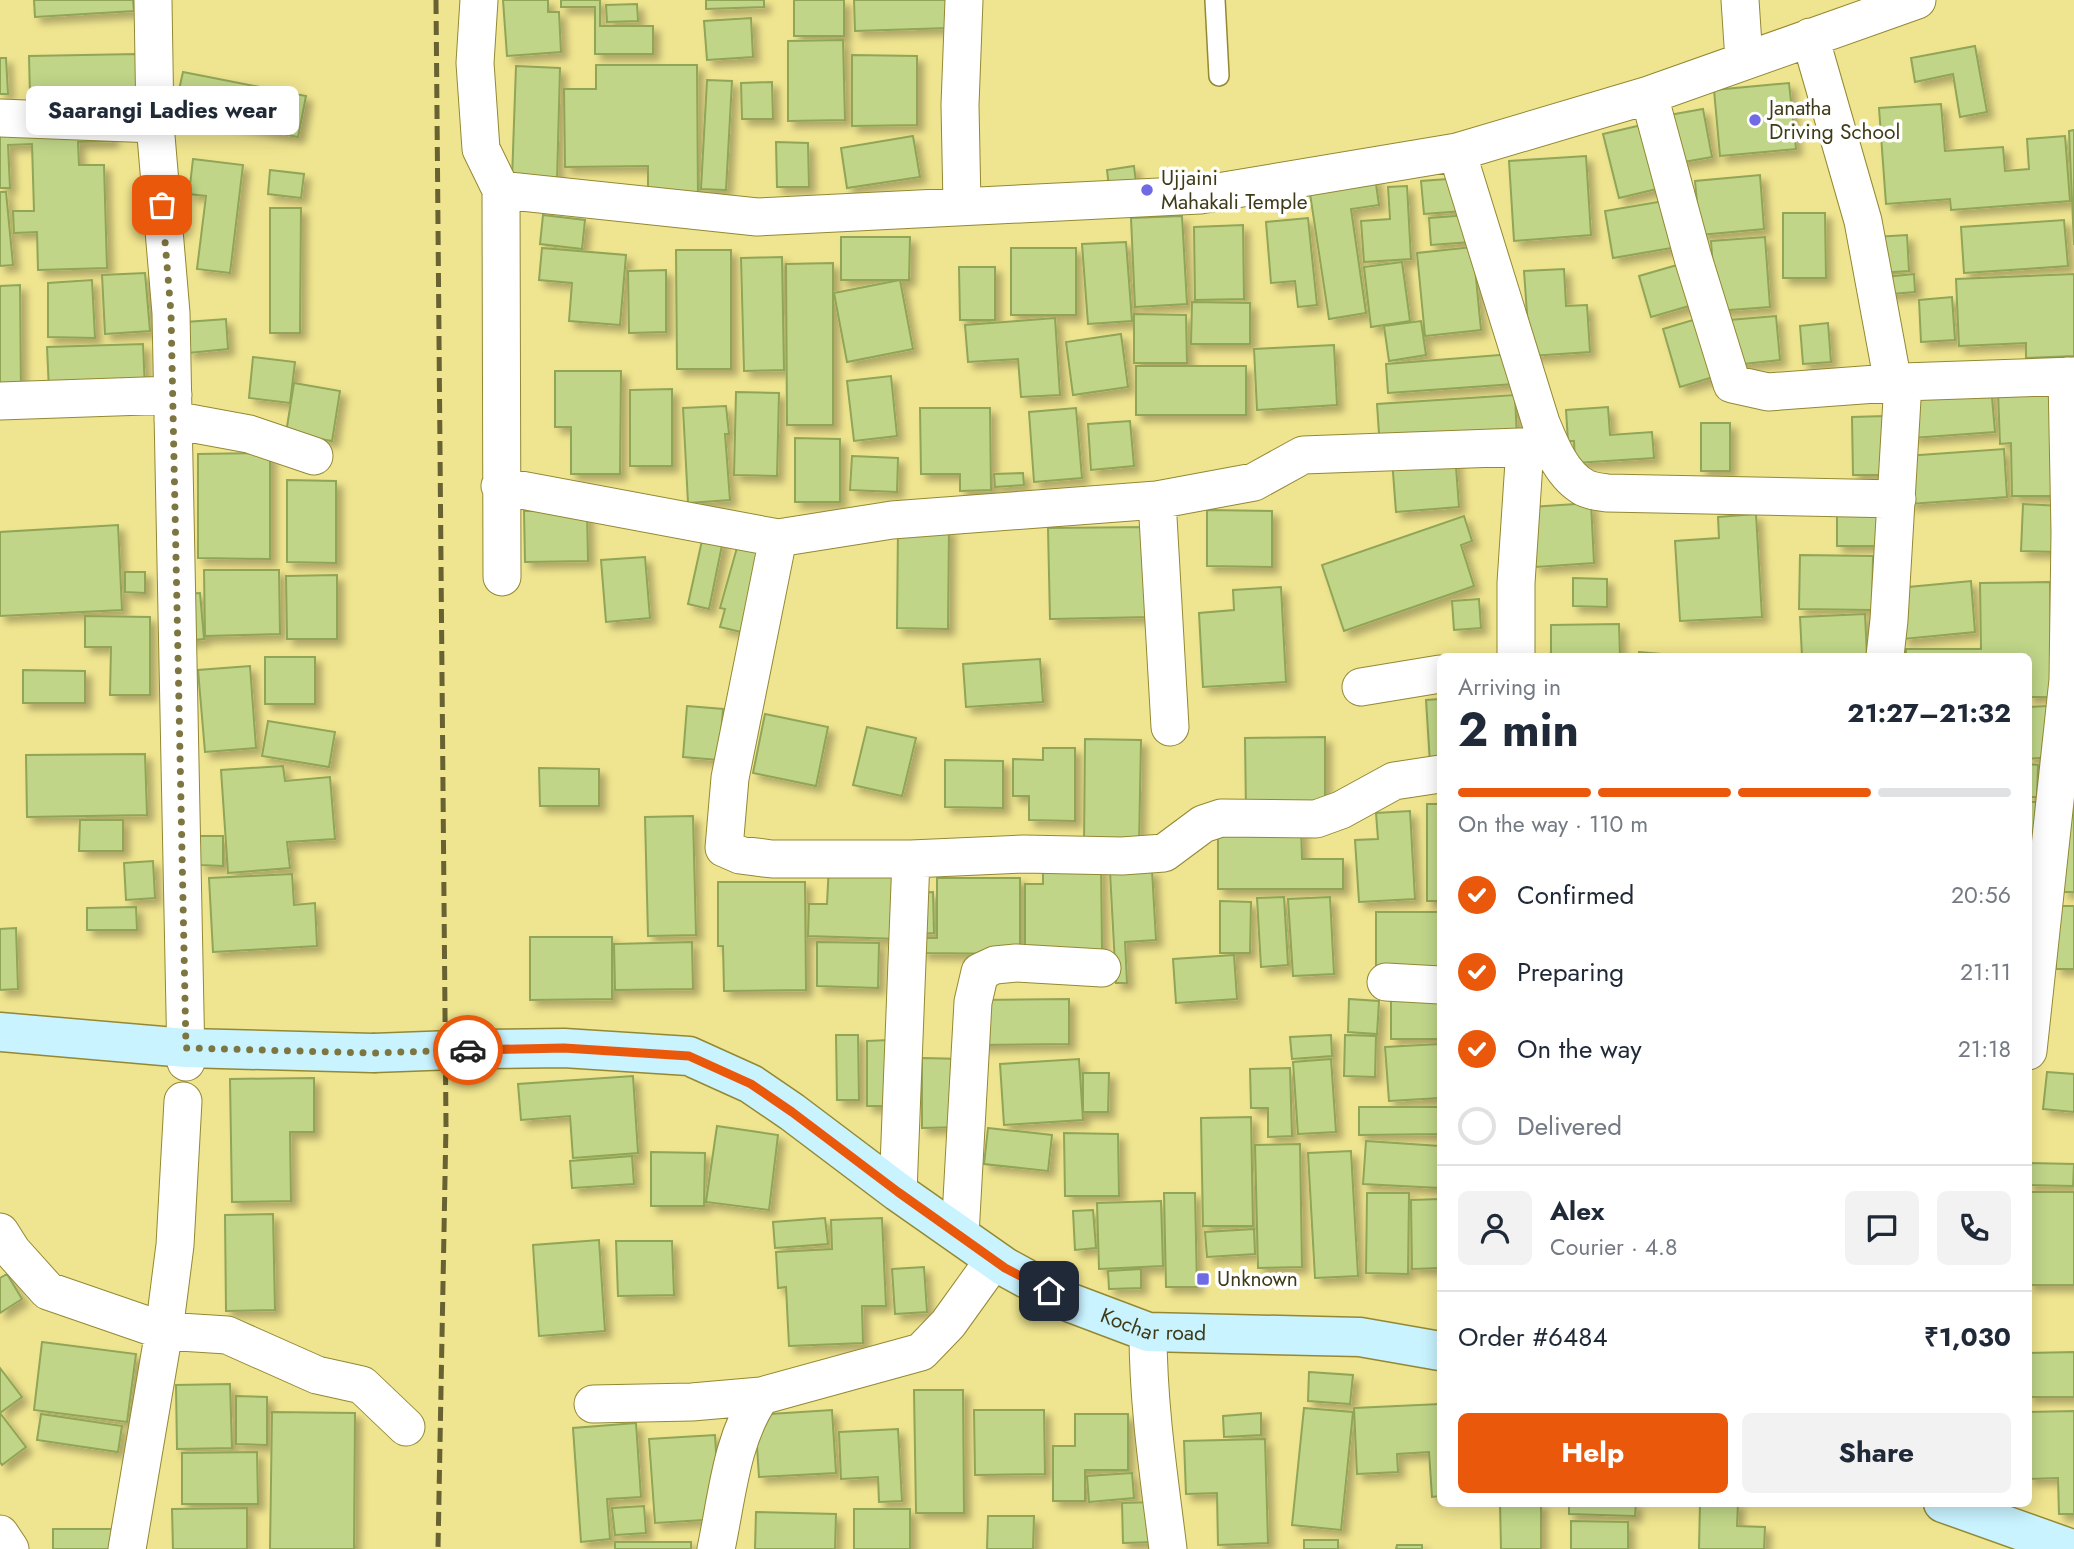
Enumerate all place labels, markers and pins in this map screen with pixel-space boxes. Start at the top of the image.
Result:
callout: Saarangi Ladies wear [25,86,298,135]
place label: Janatha Driving School [1766,93,1900,147]
marker: Janatha Driving School [1747,112,1763,128]
place label: Ujjaini Mahakali Temple [1161,163,1308,217]
pin [132,175,192,235]
marker: Ujjaini Mahakali Temple [1139,182,1155,198]
pin [1019,1261,1079,1321]
place label: Unknown [1217,1264,1298,1294]
marker: Unknown [1195,1271,1211,1287]

